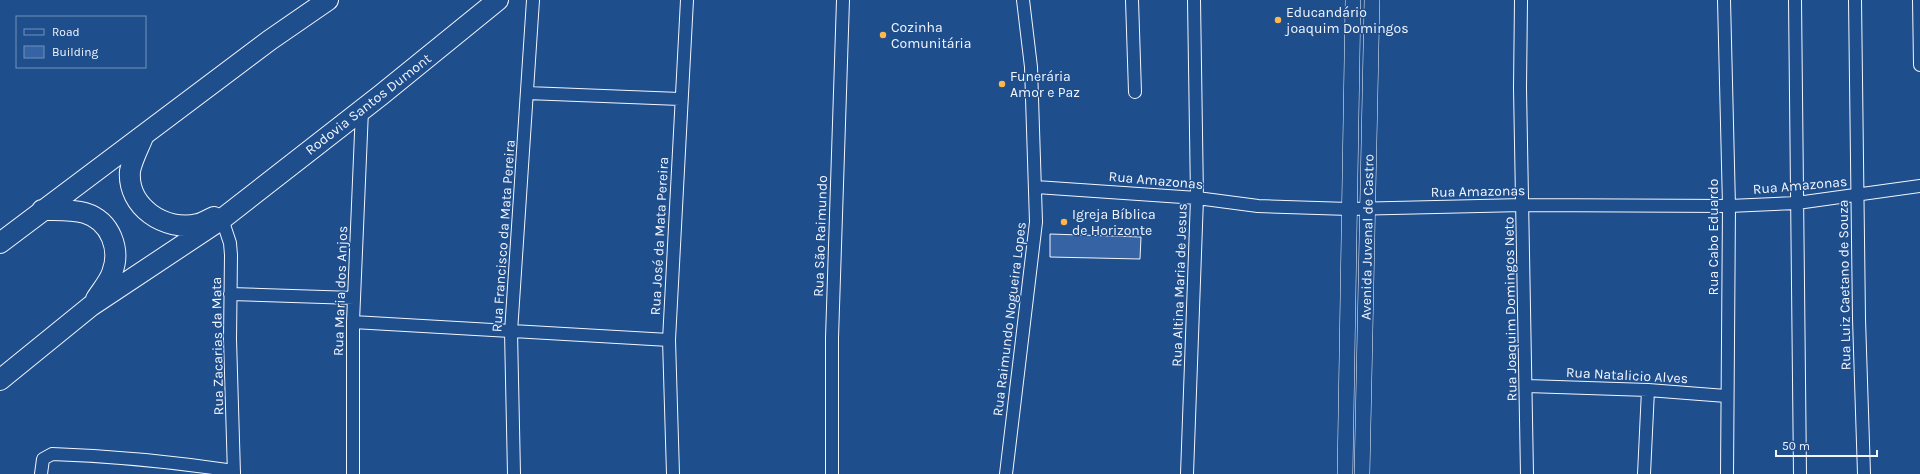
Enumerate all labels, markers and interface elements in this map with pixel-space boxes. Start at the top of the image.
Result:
place label: Educandário joaquim Domingos [1284,4,1409,37]
marker: Educandário joaquim Domingos [1273,15,1283,25]
legend [16,16,146,68]
place label: Cozinha Comunitária [891,19,971,52]
text: Road [52,25,80,39]
marker: Cozinha Comunitária [878,30,888,40]
text: Building [52,45,99,59]
street label: Rodovia Santos Dumont [302,50,435,159]
place label: Funerária Amor e Paz [1010,68,1080,101]
marker: Funerária Amor e Paz [997,79,1007,89]
street label: Rua Francisco da Mata Pereira [488,139,519,333]
street label: Avenida Juvenal de Castro [1358,154,1377,320]
street label: Rua José da Mata Pereira [647,156,672,316]
street label: Rua Amazonas [1108,168,1204,193]
street label: Rua Amazonas [1752,173,1848,198]
street label: Rua São Raimundo [810,175,831,297]
street label: Rua Cabo Eduardo [1705,179,1722,296]
street label: Rua Amazonas [1430,182,1526,201]
street label: Rua Luiz Caetano de Souza [1835,199,1854,371]
street label: Rua Altina Maria de Jesus [1168,203,1191,367]
place label: Igreja Bíblica de Horizonte [1072,206,1156,239]
street label: Rua Joaquim Domingos Neto [1500,216,1521,402]
marker: Igreja Bíblica de Horizonte [1059,217,1069,227]
street label: Rua Raimundo Nogueira Lopes [989,221,1030,417]
street label: Rua Maria dos Anjos [330,226,351,356]
street label: Rua Zacarias da Mata [208,277,227,415]
street label: Rua Natalicio Alves [1565,364,1689,387]
scale bar [1776,432,1877,458]
text: 50 m [1782,439,1810,453]

